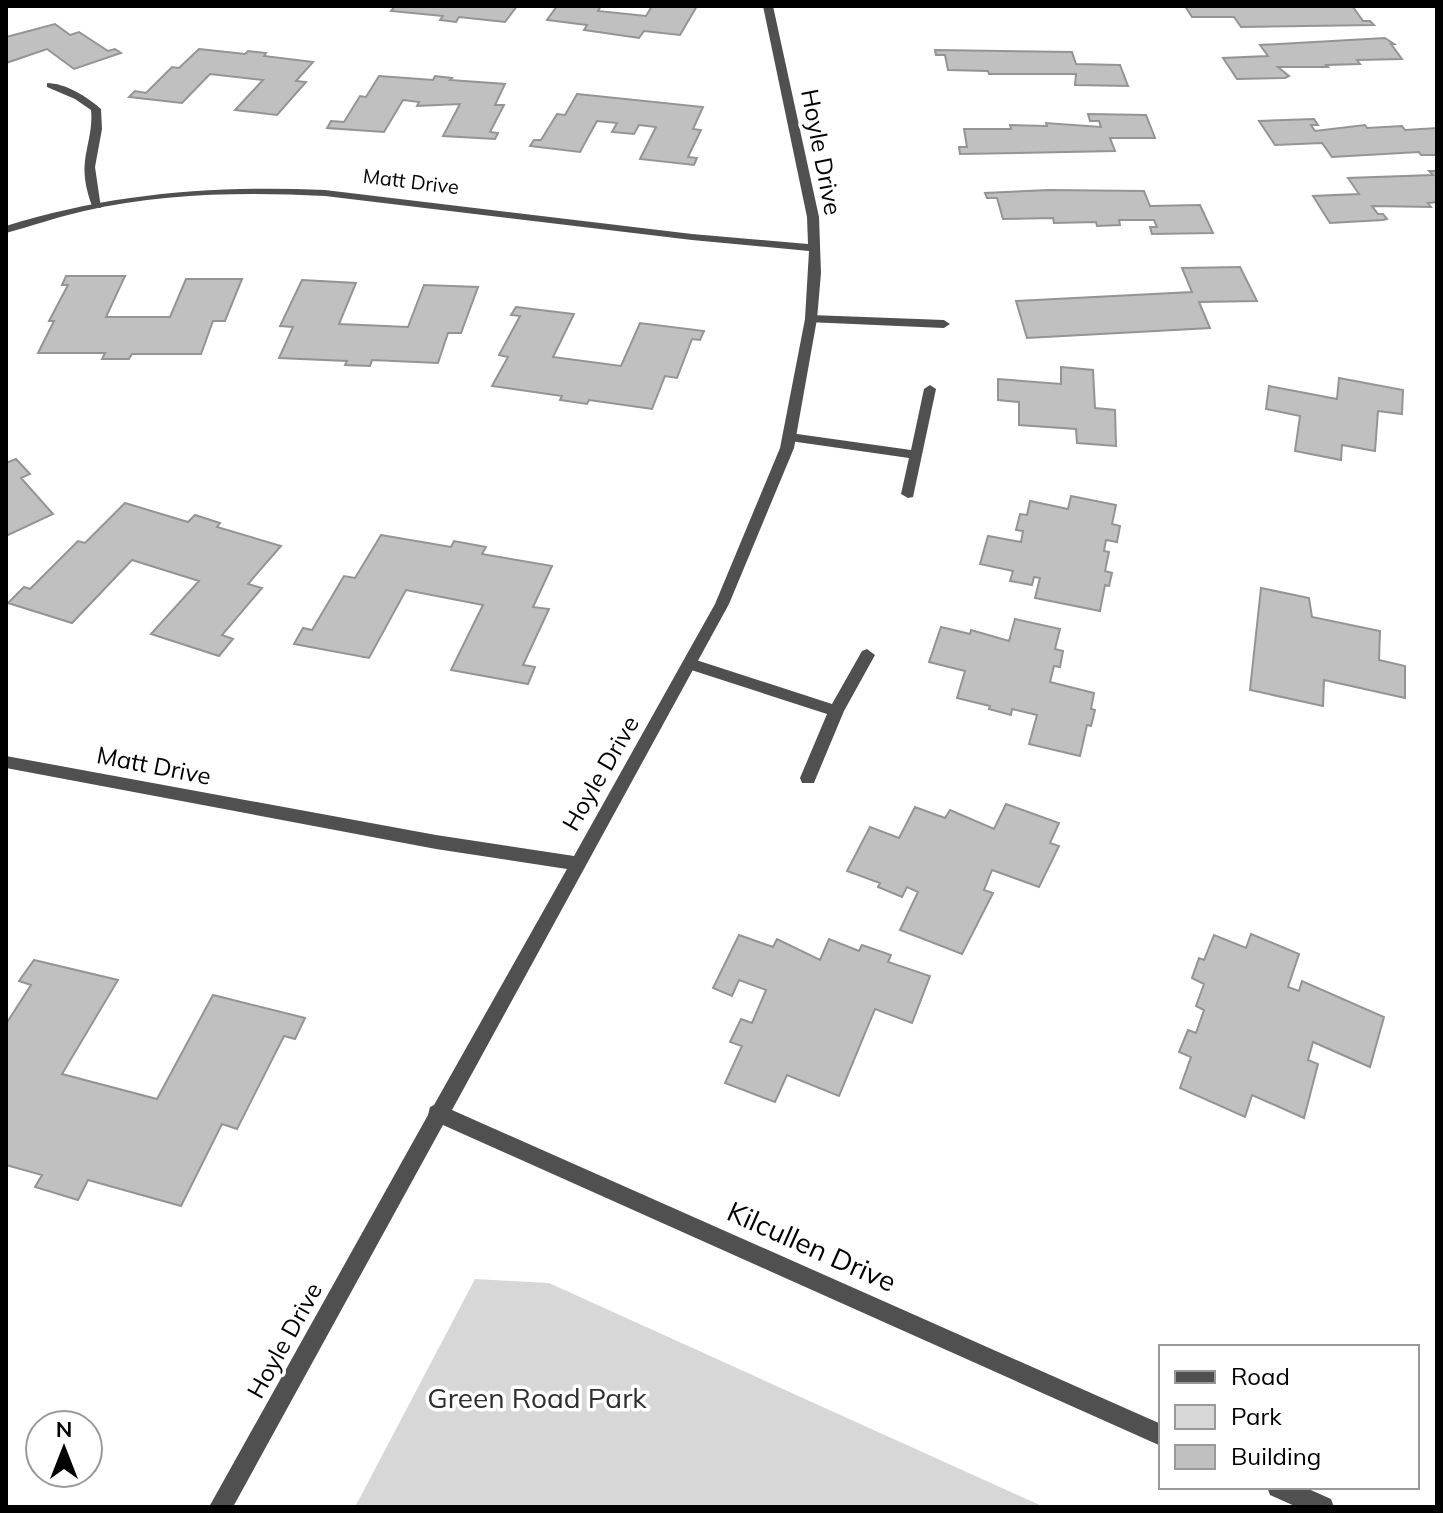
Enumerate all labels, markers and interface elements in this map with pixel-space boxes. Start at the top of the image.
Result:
street label: Hoyle Drive [795,86,849,218]
street label: Matt Drive [362,163,460,199]
street label: Hoyle Drive [555,710,645,836]
street label: Matt Drive [94,739,214,791]
street label: Kilcullen Drive [722,1193,902,1299]
street label: Hoyle Drive [240,1277,328,1403]
legend [1159,1345,1419,1489]
text: Road [1231,1361,1290,1391]
park label: Green Road Park [427,1380,647,1415]
text: Park [1231,1401,1282,1431]
north arrow [24,1409,104,1489]
text: N [56,1415,72,1443]
text: Building [1231,1441,1321,1471]

